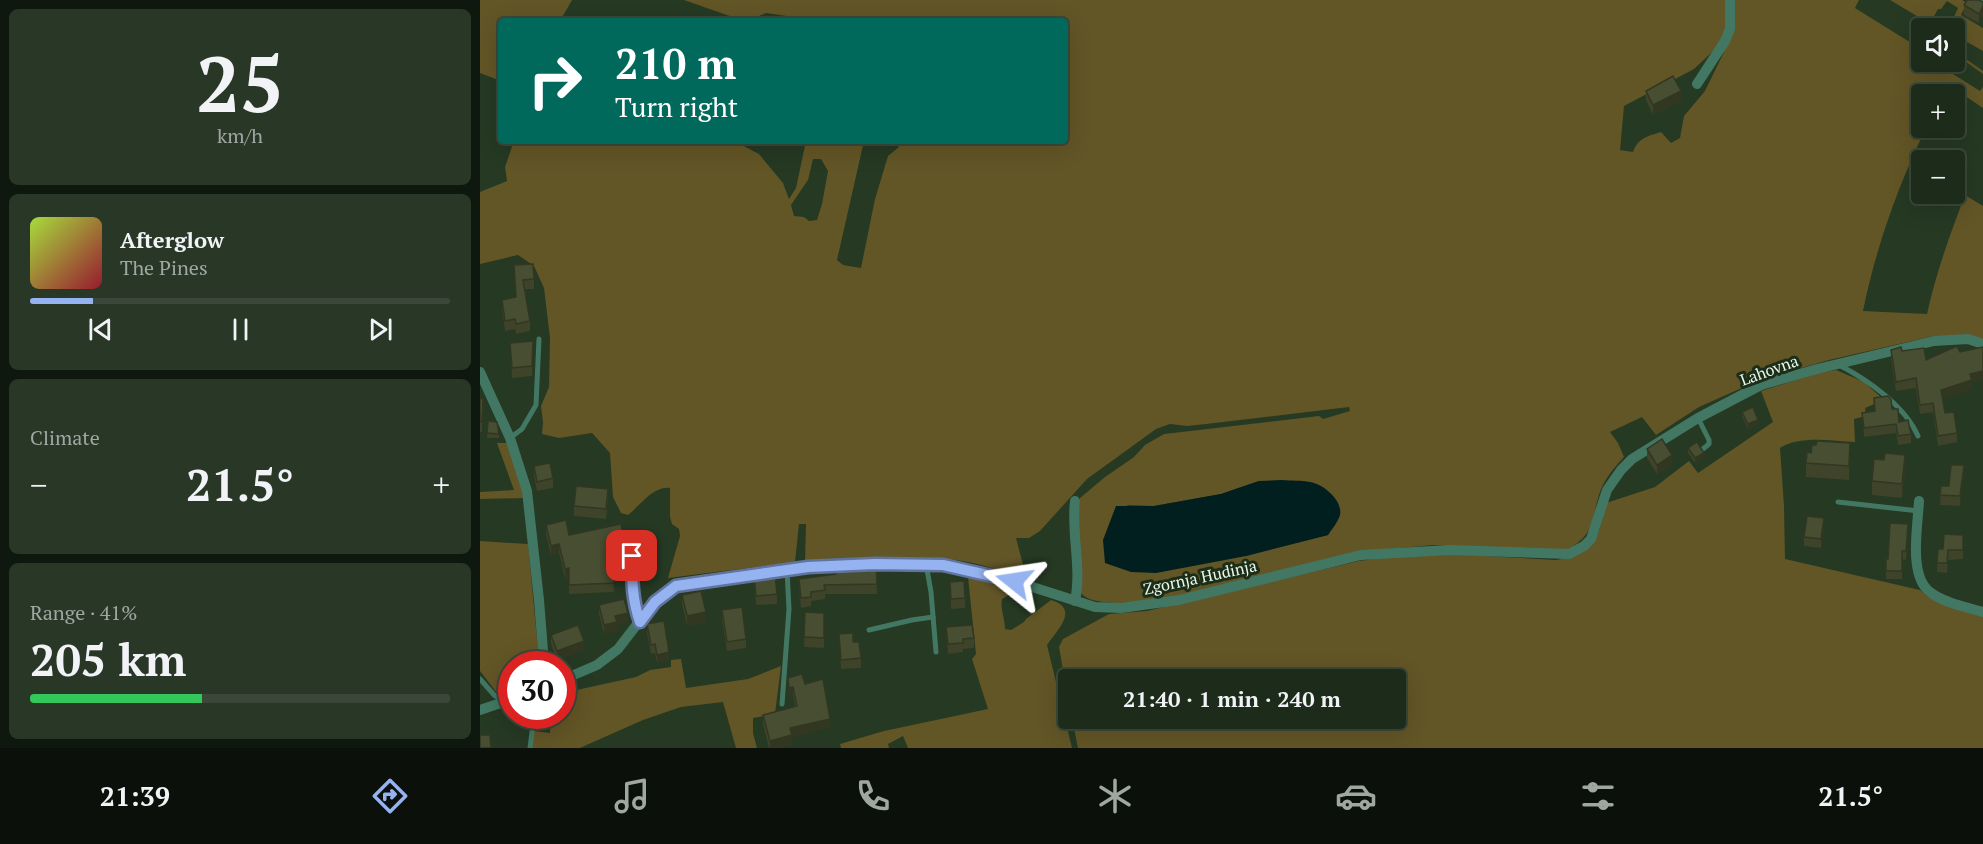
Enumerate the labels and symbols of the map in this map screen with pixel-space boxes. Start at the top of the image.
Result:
street label: Lahovna [1737,349,1801,391]
pin [606,530,657,581]
position arrow [982,549,1046,613]
street label: Zgornja Hudinja [1141,554,1259,600]
speed limit sign: 30 [498,651,576,729]

